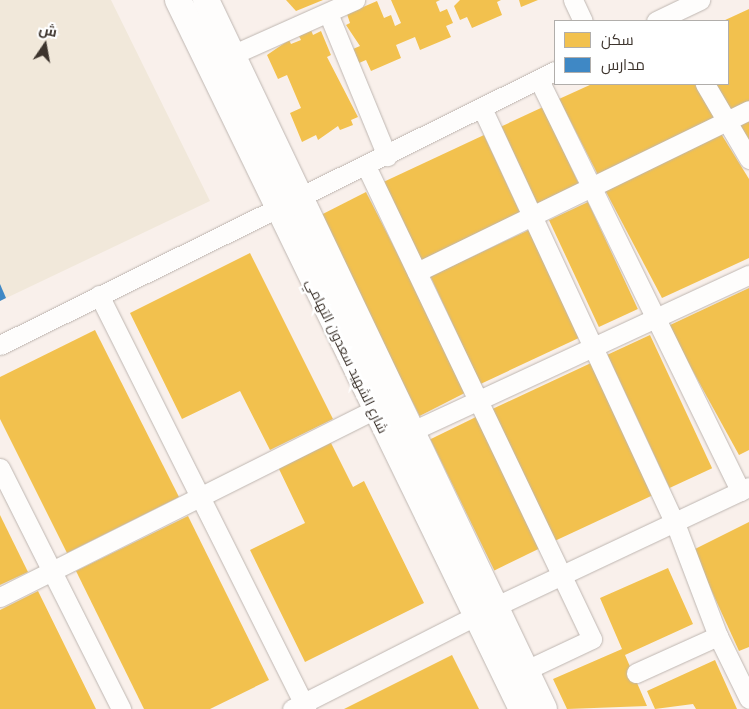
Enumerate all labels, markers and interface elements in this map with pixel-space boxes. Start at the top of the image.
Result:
text: ش [37,19,59,41]
north arrow [20,20,70,70]
legend [554,20,729,85]
text: سكن [601,29,634,49]
text: مدارس [601,54,645,74]
street label: شارع الشهيد سعدون التهامي [302,276,392,436]

